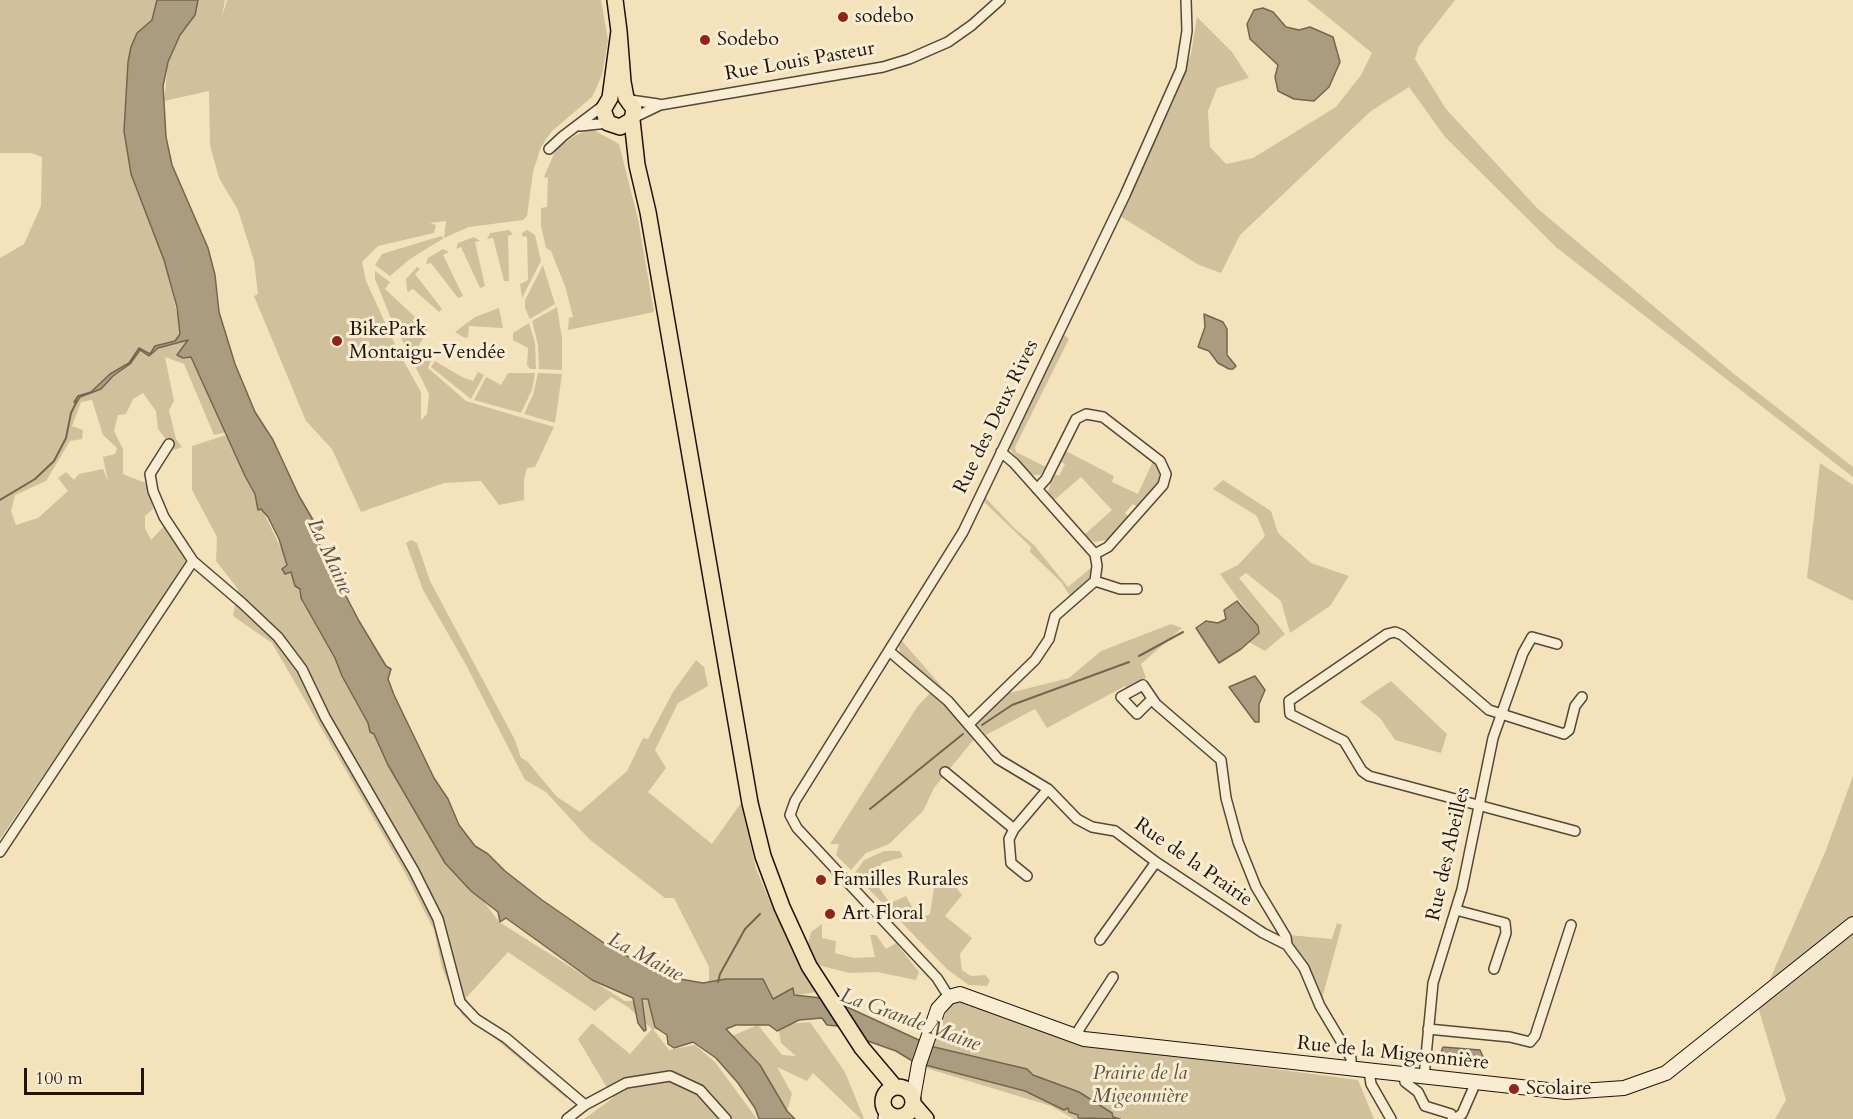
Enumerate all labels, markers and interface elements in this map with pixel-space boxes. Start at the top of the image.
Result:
place label: sodebo [855,5,914,29]
marker: sodebo [836,10,850,24]
place label: Sodebo [717,28,779,52]
marker: Sodebo [698,33,712,47]
street label: Rue Louis Pasteur [723,37,877,87]
place label: BikePark Montaigu-Vendée [349,318,506,365]
marker: BikePark Montaigu-Vendée [330,334,344,348]
street label: Rue des Deux Rives [949,336,1045,498]
water label: La Maine [300,515,358,599]
street label: Rue des Abeilles [1422,785,1476,923]
street label: Rue de la Prairie [1129,813,1257,913]
place label: Familles Rurales [833,868,969,892]
marker: Familles Rurales [814,873,828,887]
place label: Art Floral [842,902,924,926]
marker: Art Floral [823,907,837,921]
water label: La Maine [603,928,687,988]
water label: La Grande Maine [836,984,984,1058]
street label: Rue de la Migeonnière [1296,1032,1490,1076]
scale bar [27,1056,147,1094]
park label: Prairie de la Migeonnière [1092,1062,1188,1109]
text: 100 m [35,1066,83,1091]
place label: Scolaire [1526,1077,1592,1101]
marker: Scolaire [1507,1082,1521,1096]

